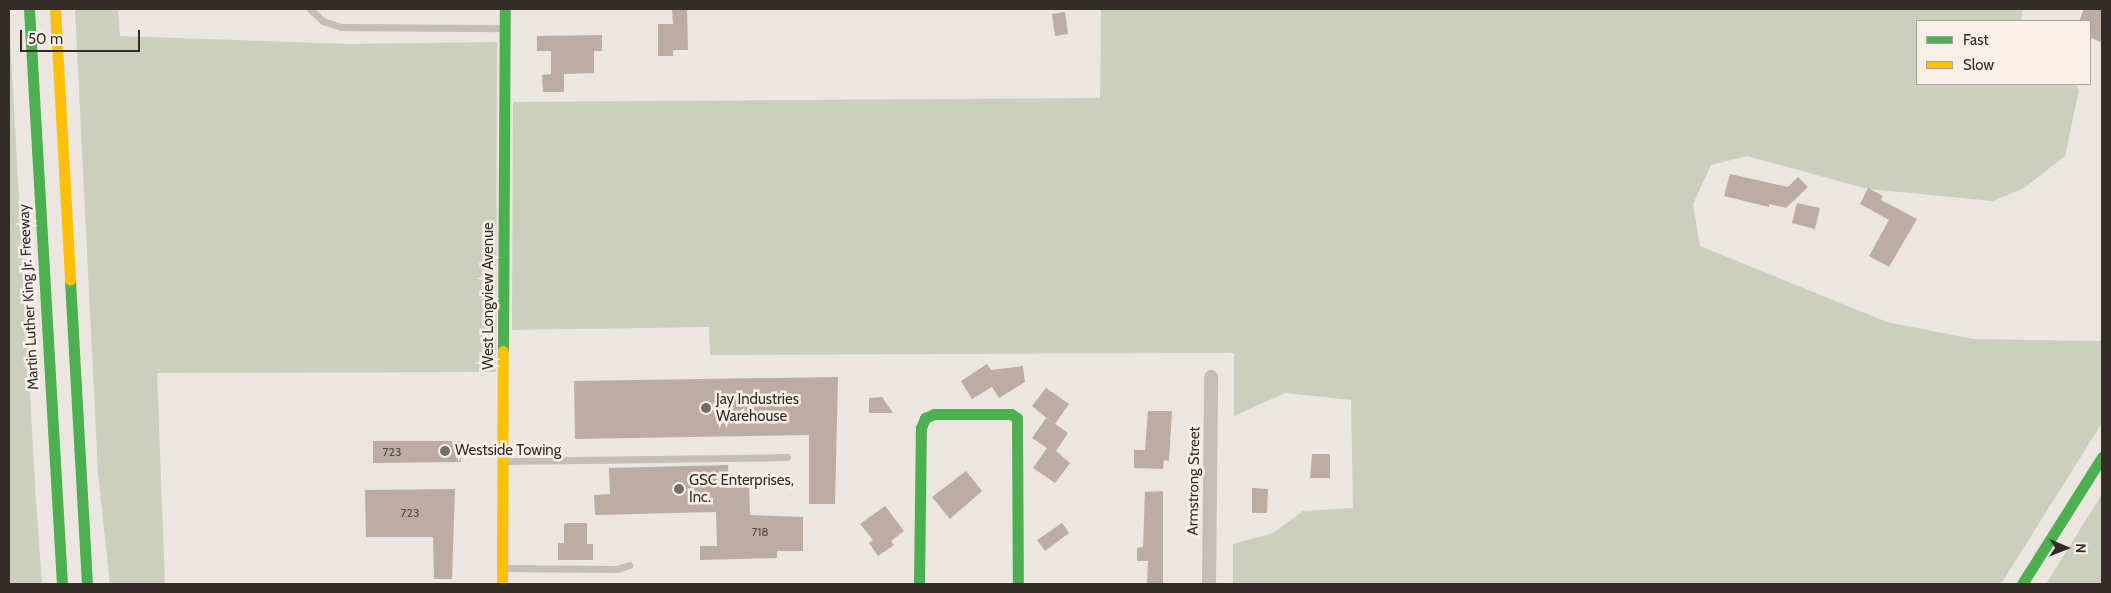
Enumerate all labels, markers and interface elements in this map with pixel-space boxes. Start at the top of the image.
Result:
scale bar [22,20,142,52]
legend [1916,20,2091,85]
text: 50 m [28,30,63,48]
text: Fast [1963,31,1988,49]
text: Slow [1963,56,1994,74]
street label: Martin Luther King Jr. Freeway [15,203,43,391]
street label: West Longview Avenue [480,222,498,370]
place label: Jay Industries Warehouse [716,390,799,425]
marker: Jay Industries Warehouse [700,402,712,414]
street label: Armstrong Street [1184,426,1204,536]
place label: Westside Towing [455,442,561,460]
house number: 723 [383,445,401,459]
marker: Westside Towing [439,445,451,457]
place label: GSC Enterprises, Inc. [689,471,794,506]
marker: GSC Enterprises, Inc. [673,483,685,495]
house number: 723 [401,506,419,520]
north arrow [2041,523,2091,573]
house number: 718 [751,525,769,539]
text: N [2072,543,2090,553]

